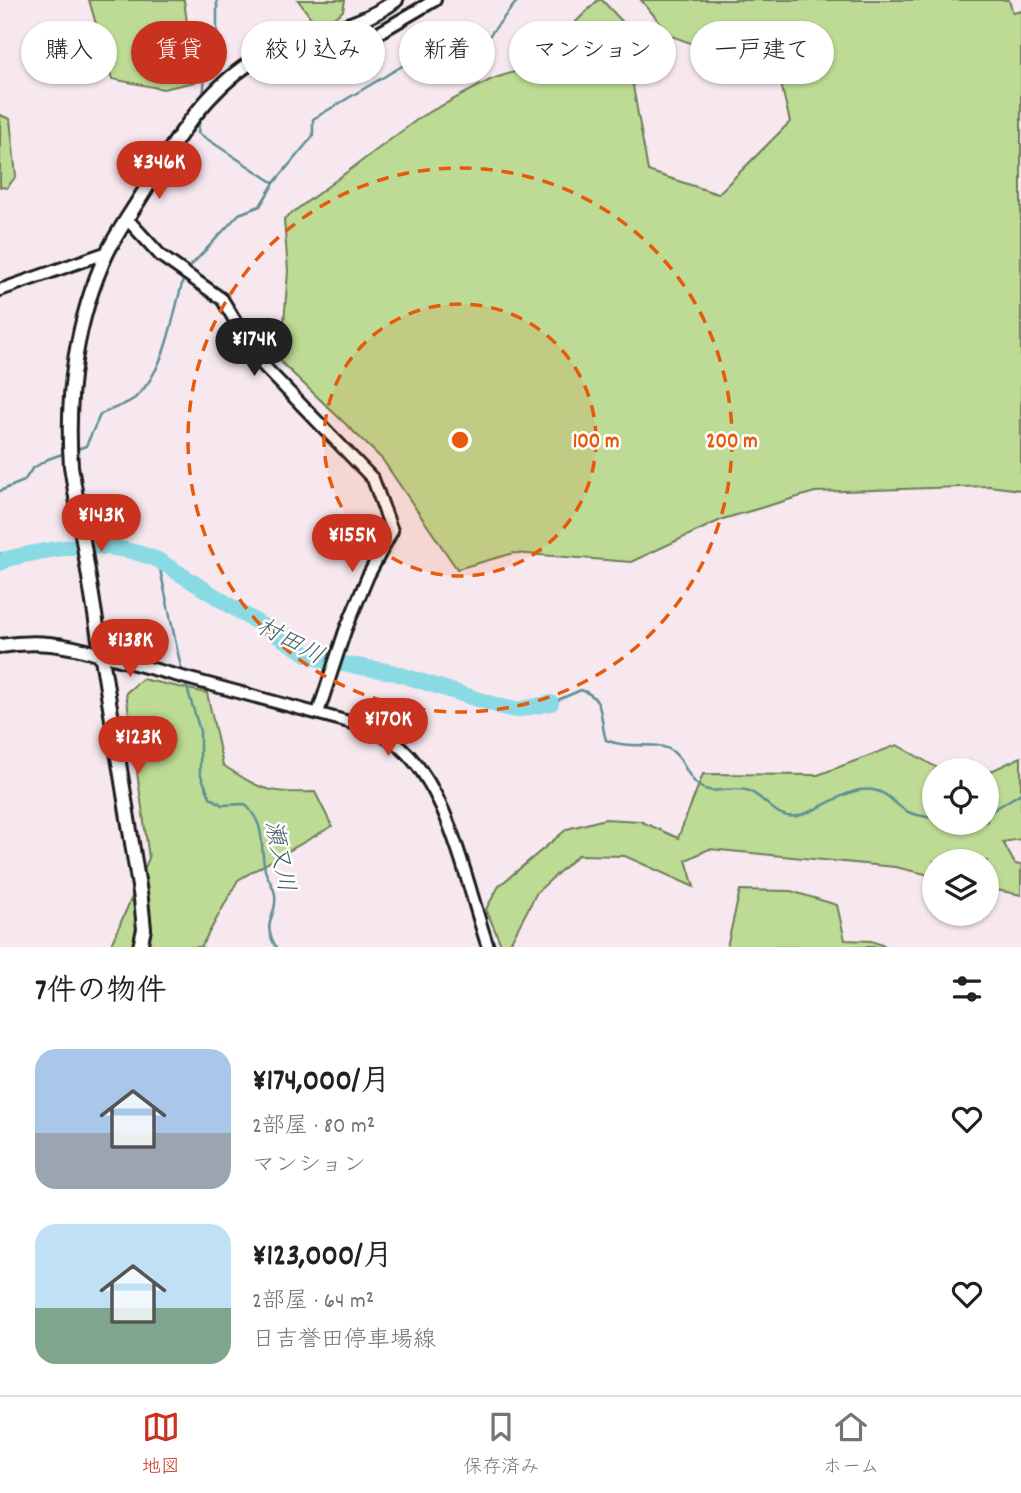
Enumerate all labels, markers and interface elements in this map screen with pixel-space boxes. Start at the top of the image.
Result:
chip: 購入 [21,21,117,84]
chip: 賃貸 [131,21,227,84]
chip: 絞り込み [241,21,385,84]
chip: 新着 [399,21,495,84]
chip: マンション [509,21,676,84]
chip: 一戸建て [690,21,834,84]
pin: ¥346K [110,142,208,201]
text: ¥346K [133,147,185,180]
pin: ¥174K [205,318,303,378]
text: ¥174K [231,324,277,357]
centre of rings [448,428,472,452]
text: 100 m [573,428,619,458]
text: 200 m [706,428,758,458]
pin: ¥143K [52,494,150,554]
text: ¥143K [78,500,124,533]
pin: ¥155K [303,514,401,574]
text: ¥155K [328,520,376,553]
water label: 村田川 [250,611,329,675]
pin: ¥138K [81,620,179,679]
text: ¥138K [107,625,153,658]
pin: ¥170K [339,698,437,758]
text: ¥170K [364,704,412,737]
pin: ¥123K [89,716,187,776]
text: ¥123K [114,722,162,755]
map controls [922,758,999,926]
button: locate [922,758,999,835]
water label: 瀬又川 [254,818,302,895]
button: layers [922,849,999,926]
icon: filters [948,970,986,1008]
text: 7件の物件 [35,972,167,1015]
text: ¥174,000/月 [252,1062,390,1105]
icon: home [91,1077,175,1161]
icon: heart [948,1100,986,1138]
text: 2部屋 · 80 m² [252,1111,375,1144]
text: マンション [252,1150,366,1183]
text: ¥123,000/月 [252,1237,393,1280]
icon: home [91,1252,175,1336]
icon: heart [948,1275,986,1313]
text: 2部屋 · 64 m² [252,1286,374,1319]
text: 日吉誉田停車場線 [252,1325,436,1358]
tab: 地図 [142,1408,180,1482]
tab: 保存済み [463,1408,539,1482]
tab: ホーム [823,1408,879,1482]

